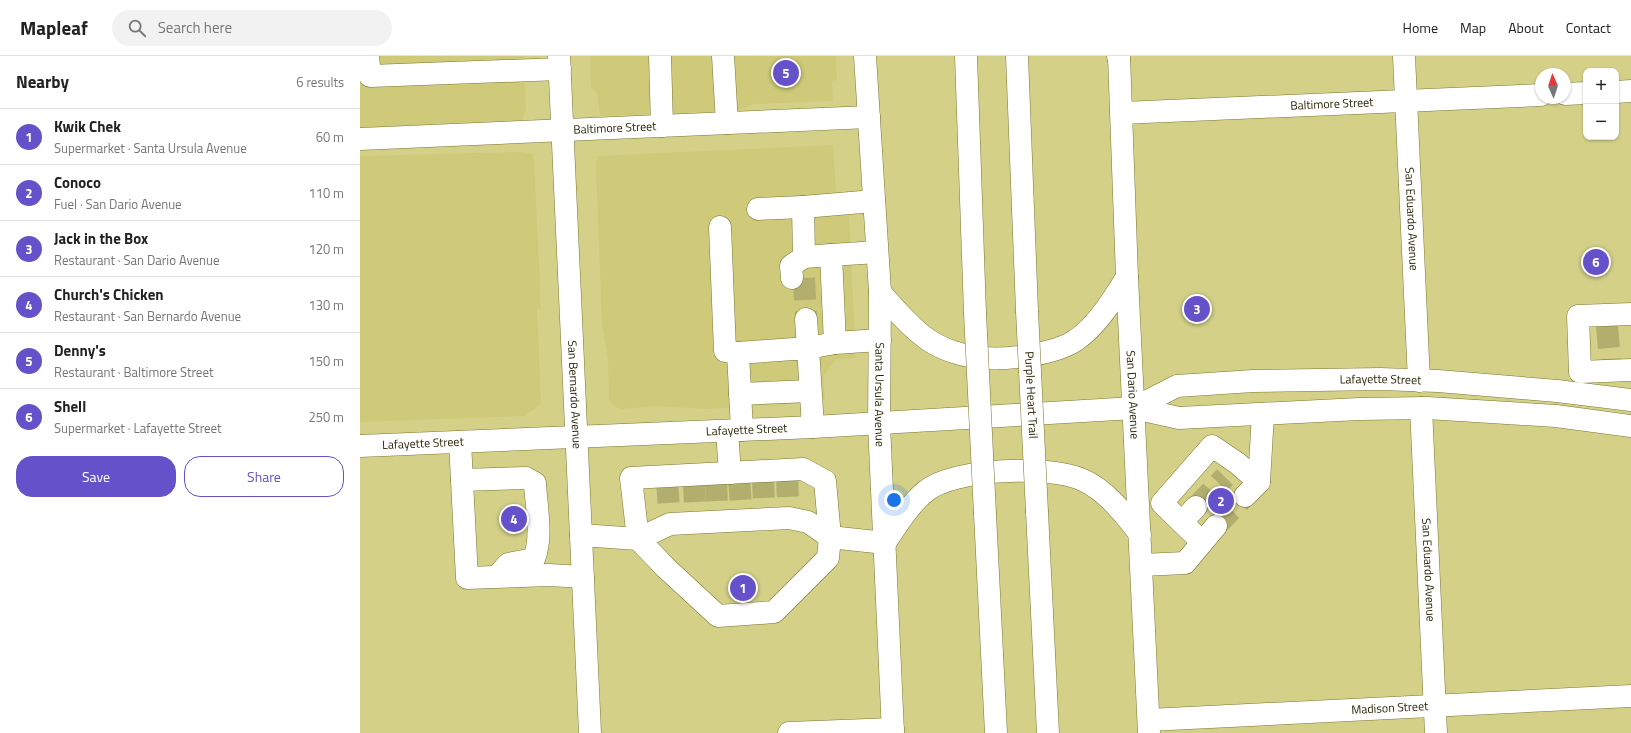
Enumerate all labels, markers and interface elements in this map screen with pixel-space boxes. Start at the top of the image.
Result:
search box [112,10,392,46]
text: Mapleaf [20,13,88,42]
text: Search here [158,16,232,39]
icon: search [126,17,148,39]
text: Home [1403,17,1438,38]
text: Map [1460,17,1486,38]
text: About [1508,17,1544,38]
text: Contact [1566,17,1611,38]
pin: 5 [773,58,799,88]
north arrow [1535,68,1571,104]
map controls [1583,68,1619,140]
button: + [1583,68,1619,104]
text: Nearby [16,69,69,95]
text: 6 results [296,72,344,92]
street label: Baltimore Street [1290,92,1375,115]
button: − [1583,104,1619,140]
text: Kwik Chek [54,115,121,138]
street label: Baltimore Street [573,116,657,139]
text: 1 [25,127,33,147]
text: 60 m [316,127,344,147]
text: Supermarket · Santa Ursula Avenue [54,138,247,158]
street label: San Eduardo Avenue [1400,167,1424,271]
text: Conoco [54,171,101,194]
text: 2 [25,183,33,203]
text: 110 m [308,183,344,203]
text: Fuel · San Dario Avenue [54,194,182,214]
text: Jack in the Box [54,227,148,250]
text: 3 [25,239,33,259]
text: 120 m [308,239,344,259]
pin: 6 [1583,247,1609,277]
text: Restaurant · San Dario Avenue [54,250,220,270]
text: Church's Chicken [54,283,164,306]
pin: 3 [1184,294,1210,324]
text: 4 [25,295,33,315]
text: 130 m [308,295,344,315]
text: Restaurant · San Bernardo Avenue [54,306,241,326]
text: Denny's [54,339,106,362]
street label: San Bernardo Avenue [563,340,587,449]
street label: Santa Ursula Avenue [870,342,890,447]
street label: San Dario Avenue [1122,350,1145,439]
text: 5 [25,351,33,371]
text: 150 m [308,351,344,371]
street label: Purple Heart Trail [1020,351,1043,439]
text: Restaurant · Baltimore Street [54,362,214,382]
street label: Lafayette Street [1340,369,1422,389]
text: Shell [54,395,86,418]
text: 6 [25,407,33,427]
text: 250 m [308,407,344,427]
text: Supermarket · Lafayette Street [54,418,222,438]
street label: Lafayette Street [705,418,789,440]
street label: Lafayette Street [382,432,465,454]
button: Save [16,456,176,497]
button: Share [184,456,344,497]
pin: 2 [1208,486,1234,516]
your location [884,490,904,510]
pin: 4 [501,504,527,534]
street label: San Eduardo Avenue [1417,518,1441,622]
pin: 1 [730,573,756,603]
street label: Madison Street [1351,696,1429,719]

